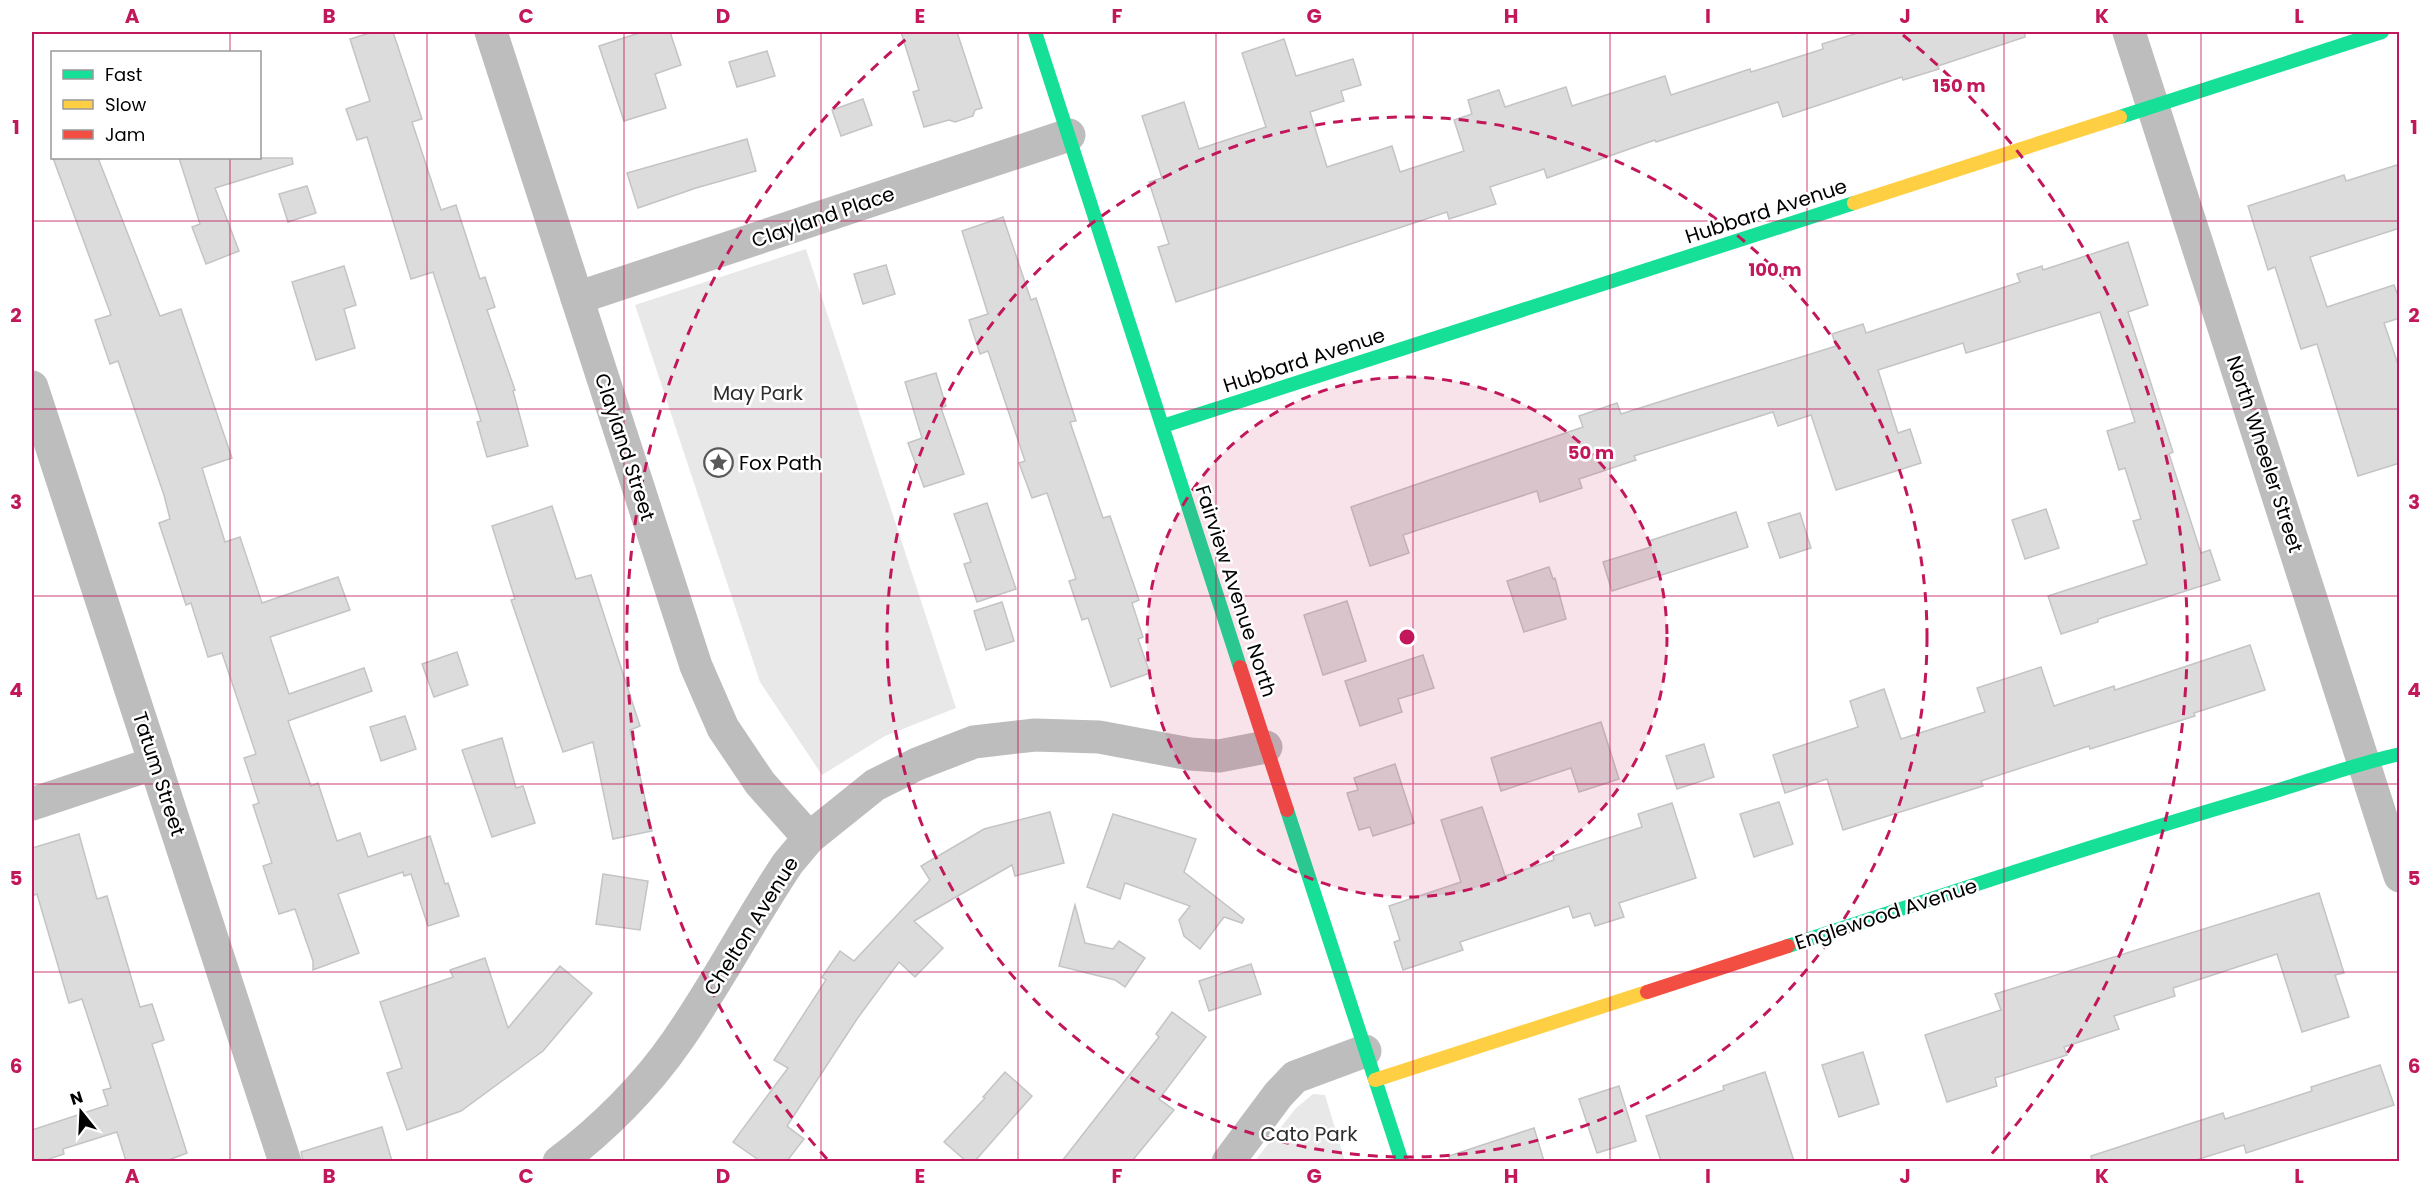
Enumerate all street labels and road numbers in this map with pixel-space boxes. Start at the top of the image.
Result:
street label: Hubbard Avenue [1681,172,1851,250]
street label: Clayland Place [748,179,898,255]
street label: Hubbard Avenue [1219,321,1389,399]
street label: North Wheeler Street [2220,352,2310,556]
street label: Clayland Street [588,370,662,524]
street label: Fairview Avenue North [1189,482,1283,700]
street label: Tatum Street [126,708,192,840]
street label: Chelton Avenue [697,851,805,1001]
street label: Englewood Avenue [1791,871,1981,957]

